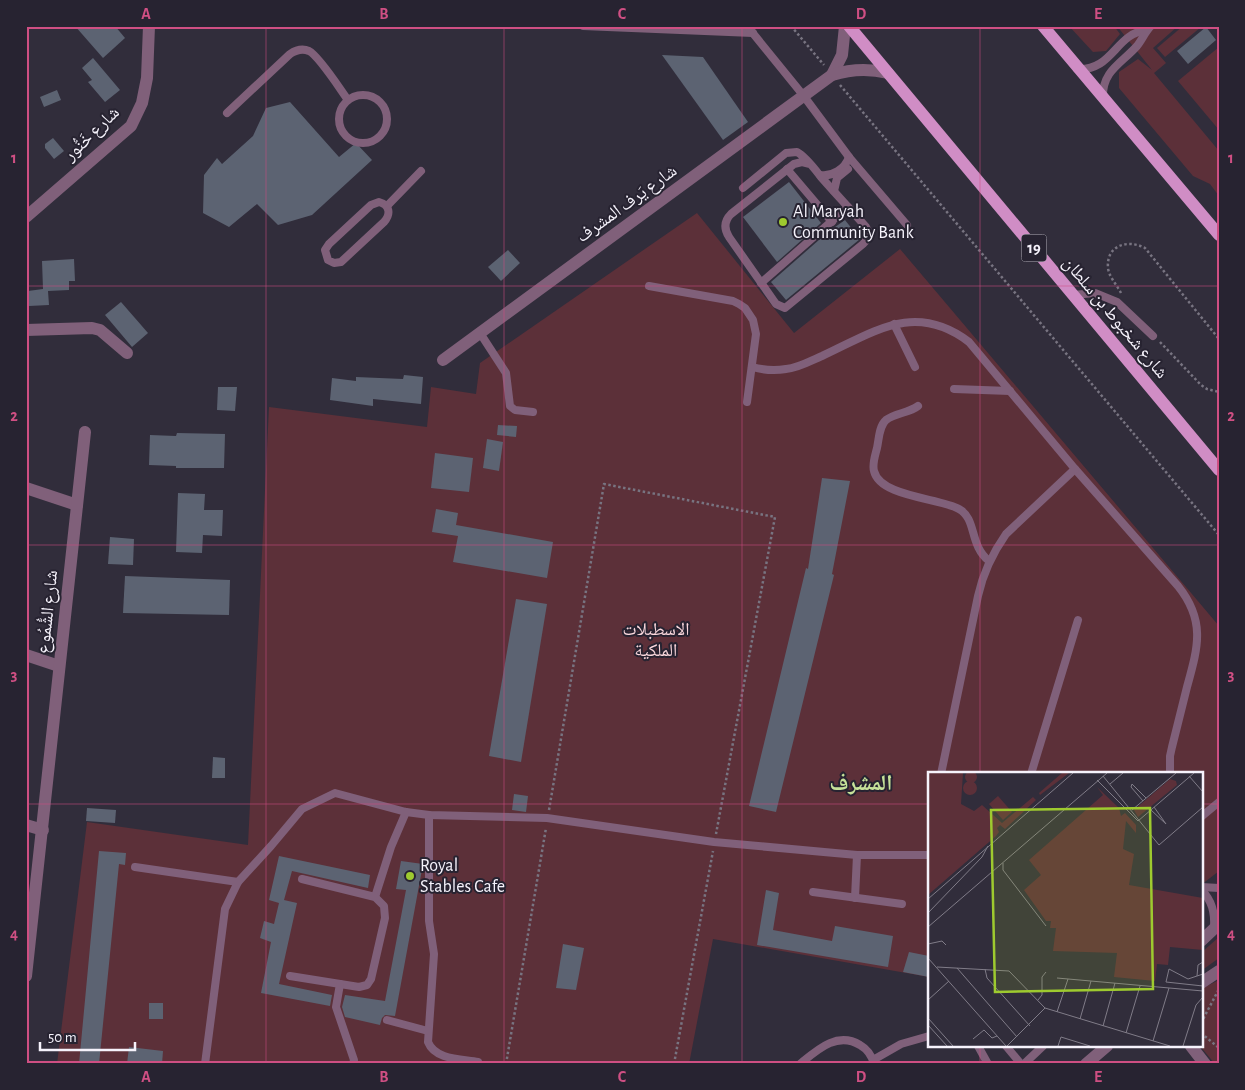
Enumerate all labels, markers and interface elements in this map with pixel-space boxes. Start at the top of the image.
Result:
text: A [141,6,151,22]
text: B [379,6,389,22]
text: C [618,6,627,22]
text: D [856,6,867,22]
text: E [1094,6,1102,22]
street label: شارع خَنُّور [59,103,124,166]
text: 1 [11,150,17,166]
text: 1 [1228,150,1234,166]
street label: شارع يَرف المشرف [574,162,681,247]
place label: Al Maryah Community Bank [793,203,914,242]
marker: Al Maryah Community Bank [777,216,789,228]
road number: 19 [1022,234,1046,262]
street label: شارع شخبوط بن سلطان [1058,254,1171,383]
text: 2 [10,408,18,424]
text: 2 [1227,408,1235,424]
street label: شارع الشُّمُوع [33,569,62,655]
park label: الاسطبلات الملكية [623,621,689,660]
text: 3 [11,667,18,683]
text: 3 [1228,667,1235,683]
district label: المشرف [830,772,892,795]
inset map [928,772,1202,1048]
place label: Royal Stables Cafe [420,857,505,896]
marker: Royal Stables Cafe [404,870,416,882]
text: 4 [10,926,18,942]
text: 4 [1227,926,1235,942]
scale bar [40,1020,135,1052]
text: 50 m [48,1030,77,1045]
text: A [141,1069,151,1085]
text: B [379,1069,389,1085]
text: C [618,1069,627,1085]
text: D [856,1069,867,1085]
text: E [1094,1069,1102,1085]

